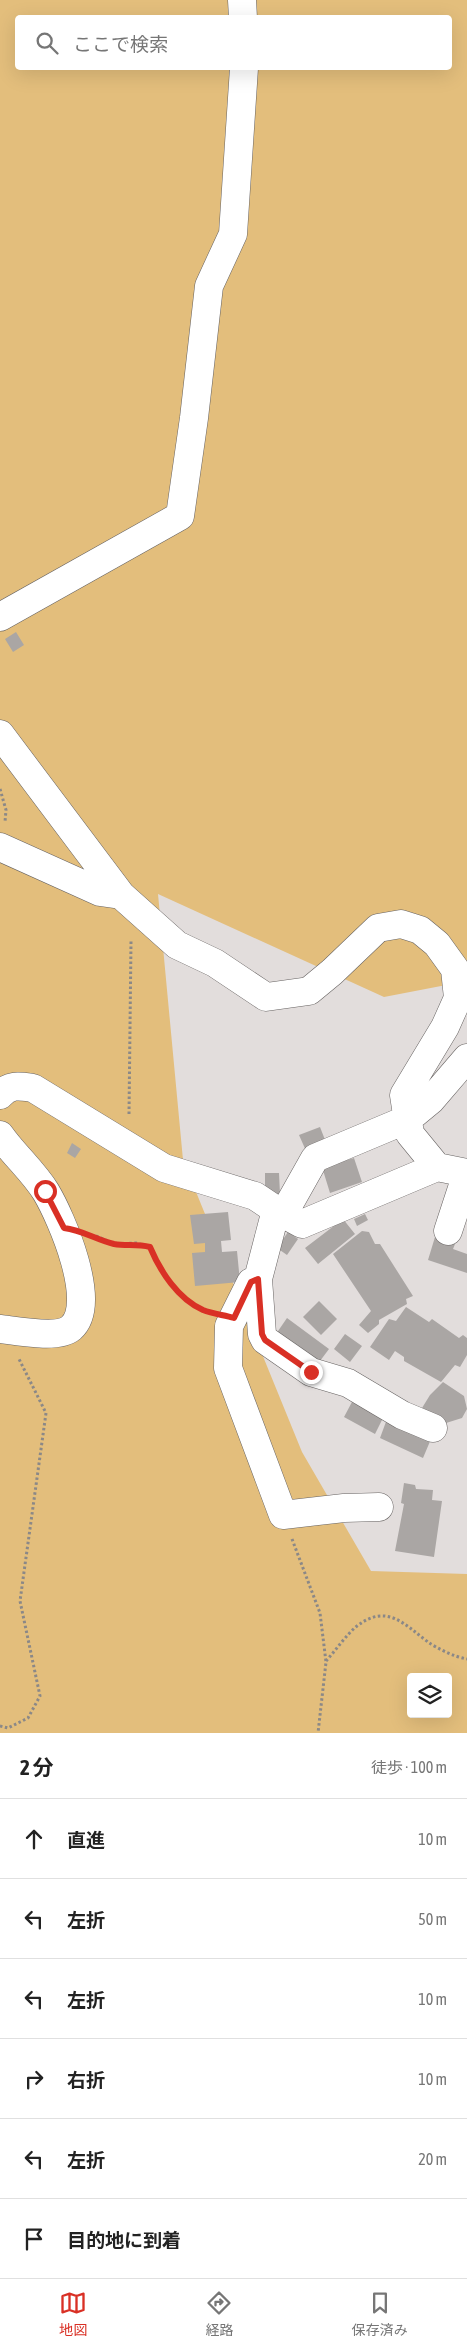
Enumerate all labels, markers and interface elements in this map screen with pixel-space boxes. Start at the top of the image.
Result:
search box [15,15,452,70]
icon: search [33,29,61,57]
text: ここで検索 [73,33,168,55]
route start [34,1180,57,1203]
route end [300,1361,323,1384]
map controls [407,1673,452,1718]
button: layers [407,1673,452,1718]
text: 2 分 [20,1755,54,1779]
text: 徒歩 · 100 m [371,1758,447,1776]
icon: ahead [20,1825,48,1853]
text: 直進 [67,1829,105,1851]
text: 10 m [418,1830,447,1848]
icon: left [20,1905,48,1933]
text: 左折 [67,1909,105,1931]
text: 50 m [418,1910,447,1928]
icon: left [20,1985,48,2013]
text: 左折 [67,1989,105,2011]
text: 10 m [418,1990,447,2008]
icon: right [20,2065,48,2093]
text: 右折 [67,2069,105,2091]
text: 10 m [418,2070,447,2088]
icon: left [20,2145,48,2173]
text: 左折 [67,2149,105,2171]
text: 20 m [418,2150,447,2168]
icon: arrive [20,2225,48,2253]
text: 目的地に到着 [67,2229,181,2251]
tab: 地図 [59,2289,87,2339]
tab: 経路 [205,2289,233,2339]
tab: 保存済み [352,2289,408,2339]

